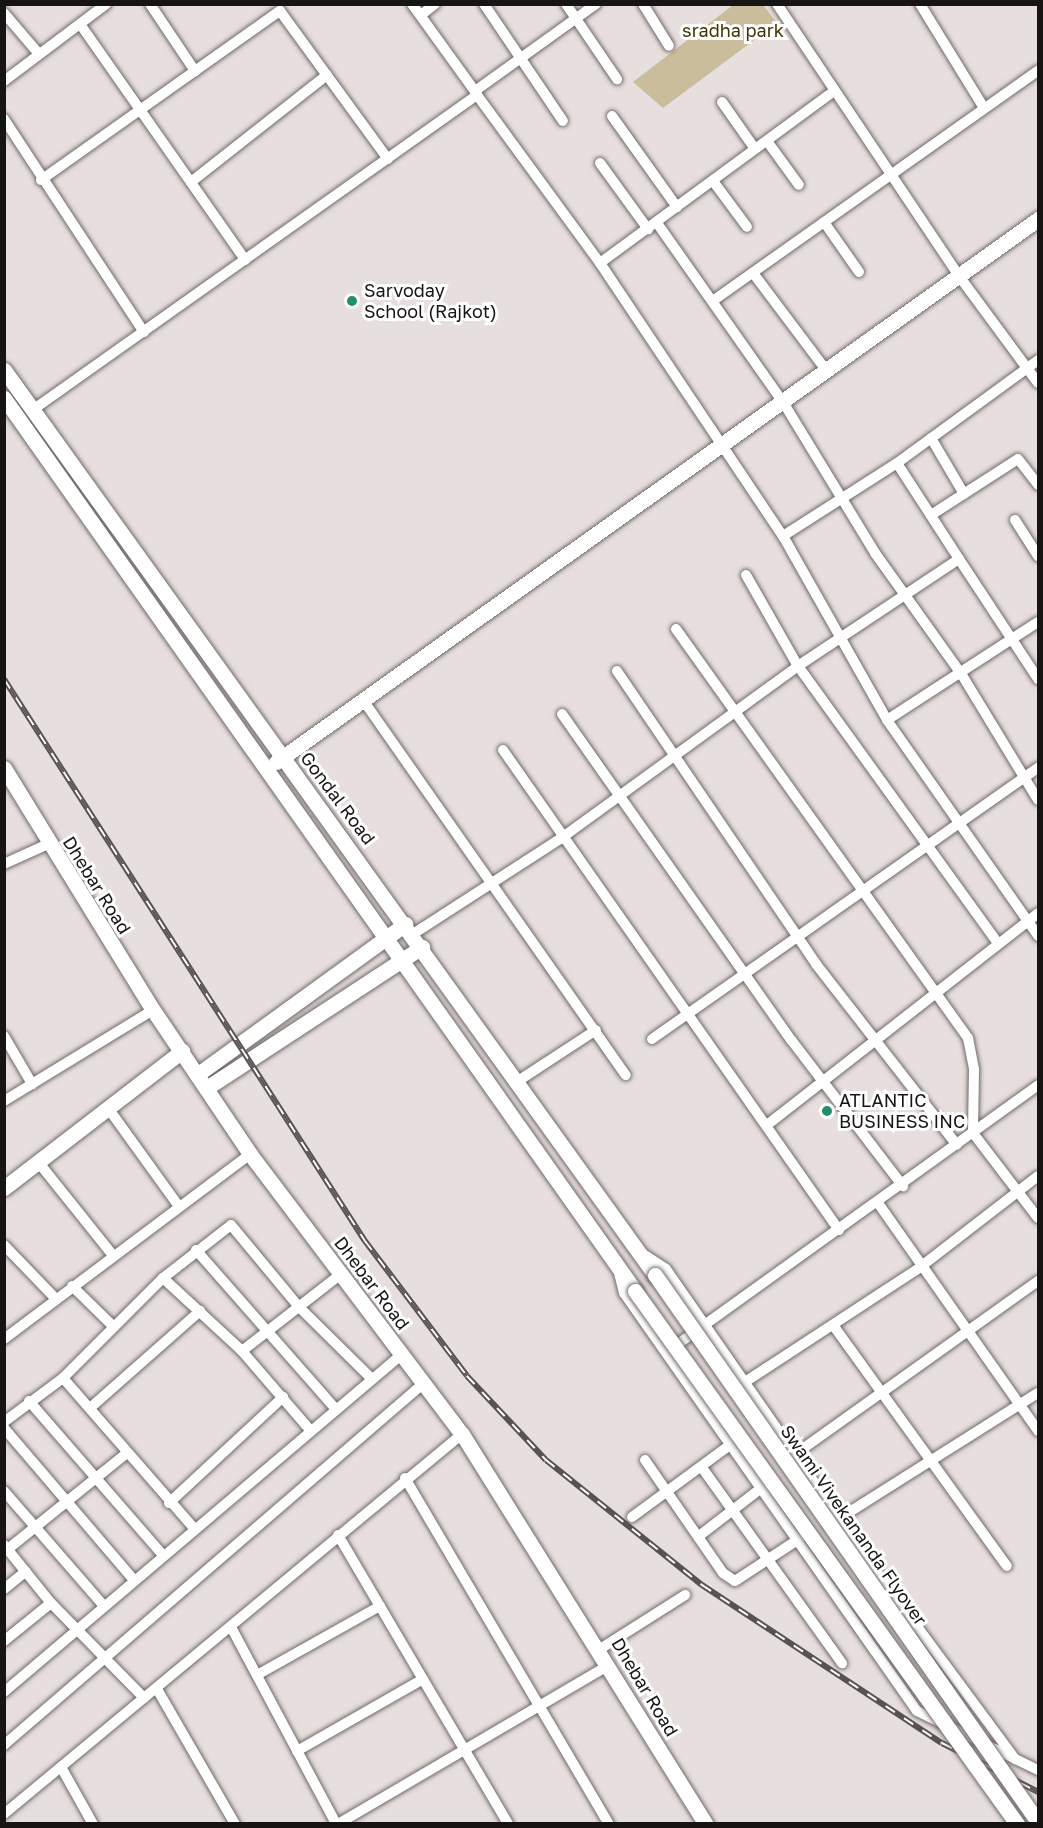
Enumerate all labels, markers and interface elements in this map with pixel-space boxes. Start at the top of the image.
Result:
park label: sradha park [682,19,784,41]
place label: Sarvoday School (Rajkot) [364,280,497,322]
marker: Sarvoday School (Rajkot) [345,294,359,308]
street label: Gondal Road [296,748,380,848]
street label: Dhebar Road [58,832,136,938]
place label: ATLANTIC BUSINESS INC [839,1090,965,1132]
marker: ATLANTIC BUSINESS INC [820,1104,834,1118]
street label: Dhebar Road [330,1232,414,1334]
street label: Swami Vivekananda Flyover [776,1421,932,1629]
street label: Dhebar Road [607,1634,683,1740]

